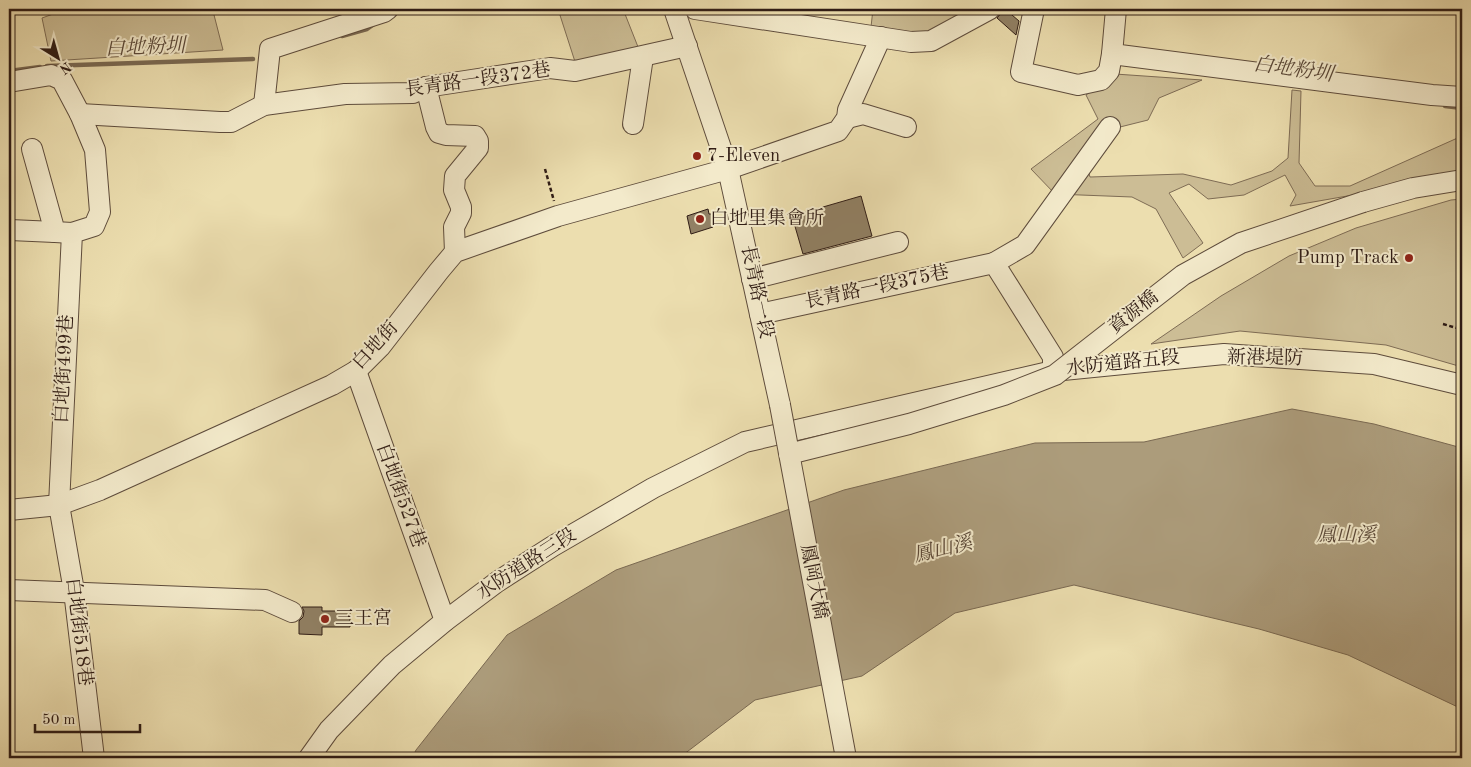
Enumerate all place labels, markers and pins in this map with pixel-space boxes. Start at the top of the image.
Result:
place label: 7-Eleven [707,147,780,166]
marker: 7-Eleven [691,150,703,162]
place label: 白地里集會所 [710,207,824,229]
marker: 白地里集會所 [694,213,706,225]
place label: Pump Track [1297,249,1399,268]
marker: Pump Track [1403,252,1415,264]
place label: 三王宮 [335,608,392,629]
marker: 三王宮 [319,613,331,625]

